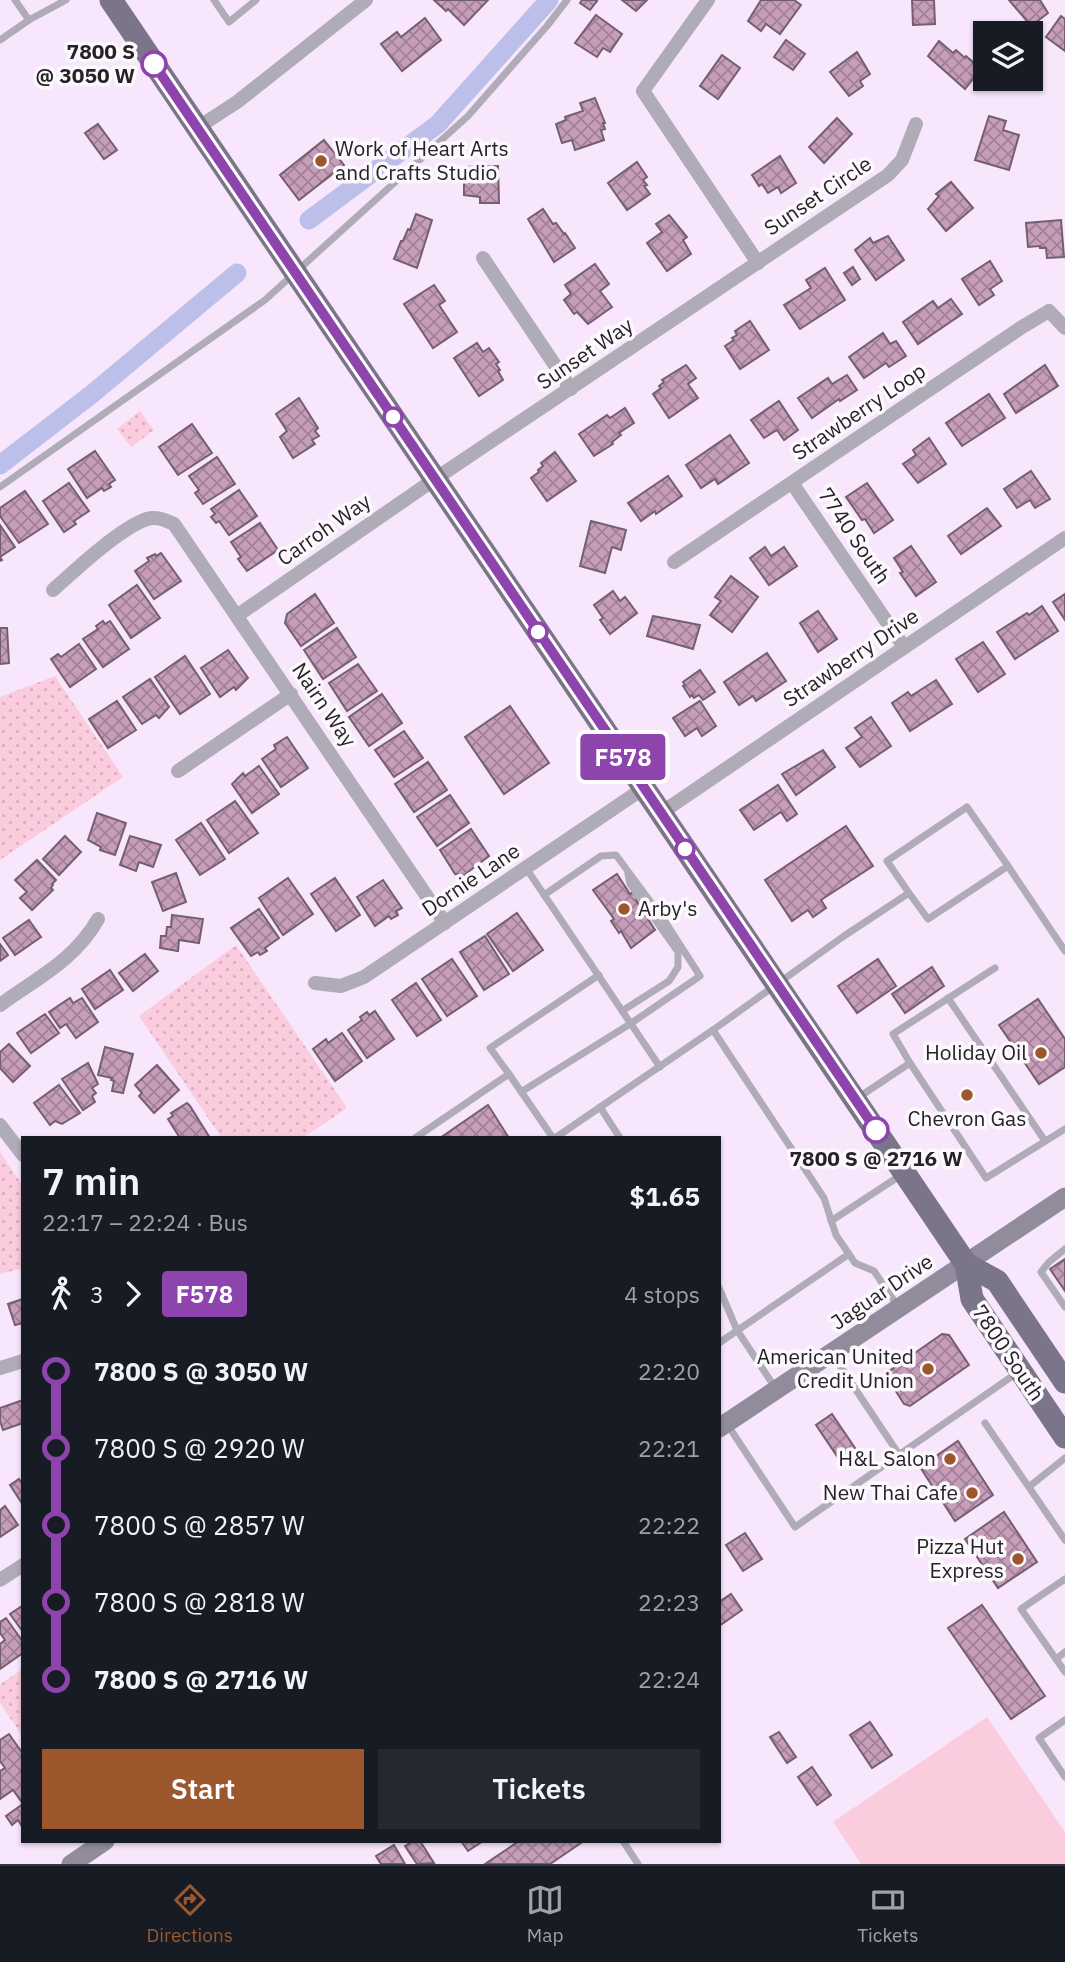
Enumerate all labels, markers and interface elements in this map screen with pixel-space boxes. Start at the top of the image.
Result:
map controls [973,21,1043,91]
button: layers [973,21,1043,91]
place label: 7800 S @ 3050 W [35,37,135,89]
marker: 7800 S @ 3050 W [141,51,167,77]
place label: Work of Heart Arts and Crafts Studio [335,134,509,186]
street label: Sunset Circle [758,149,877,241]
marker: Work of Heart Arts and Crafts Studio [313,153,329,169]
street label: Sunset Way [531,310,638,396]
street label: Strawberry Loop [786,356,931,466]
unlabelled marker [383,407,403,427]
street label: 7740 South [812,482,897,589]
street label: Carroh Way [271,486,376,572]
street label: Strawberry Drive [777,601,924,713]
unlabelled marker [528,622,548,642]
street label: Nairn Way [286,657,364,752]
line badge: F578 [574,734,672,780]
text: F578 [594,741,652,773]
street label: Dornie Lane [416,836,525,922]
unlabelled marker [675,839,695,859]
place label: Arby's [638,894,697,922]
marker: Arby's [616,901,632,917]
place label: Holiday Oil [925,1038,1027,1066]
marker: Holiday Oil [1033,1045,1049,1061]
marker: Chevron Gas [959,1087,975,1103]
place label: Chevron Gas [908,1104,1026,1132]
marker: 7800 S @ 2716 W [863,1117,889,1143]
place label: 7800 S @ 2716 W [789,1144,963,1172]
text: 7 min [42,1156,140,1205]
text: $1.65 [630,1179,700,1213]
text: 22:17 – 22:24 · Bus [42,1207,248,1237]
street label: Jaguar Drive [825,1247,938,1336]
icon: walk [42,1275,80,1313]
icon: forward [114,1275,152,1313]
text: F578 [176,1278,233,1310]
text: 3 [90,1279,104,1309]
text: 4 stops [624,1279,700,1309]
street label: 7800 South [966,1299,1051,1406]
place label: American United Credit Union [757,1342,914,1394]
text: 7800 S @ 3050 W [94,1354,308,1388]
text: 22:20 [638,1356,700,1386]
marker: American United Credit Union [920,1361,936,1377]
text: 7800 S @ 2920 W [94,1431,305,1465]
text: 22:21 [638,1433,700,1463]
place label: H&L Salon [838,1444,936,1472]
marker: H&L Salon [942,1451,958,1467]
place label: New Thai Cafe [823,1478,958,1506]
marker: New Thai Cafe [964,1485,980,1501]
text: 7800 S @ 2857 W [94,1508,305,1542]
text: 22:22 [638,1510,700,1540]
place label: Pizza Hut Express [916,1532,1004,1584]
marker: Pizza Hut Express [1010,1551,1026,1567]
text: 7800 S @ 2818 W [94,1585,305,1619]
text: 22:23 [638,1587,700,1617]
text: 7800 S @ 2716 W [94,1662,308,1696]
text: 22:24 [638,1664,700,1694]
button: Start [42,1749,364,1829]
button: Tickets [378,1749,700,1829]
tab: Directions [147,1881,233,1947]
tab: Map [526,1881,564,1947]
tab: Tickets [857,1881,918,1947]

